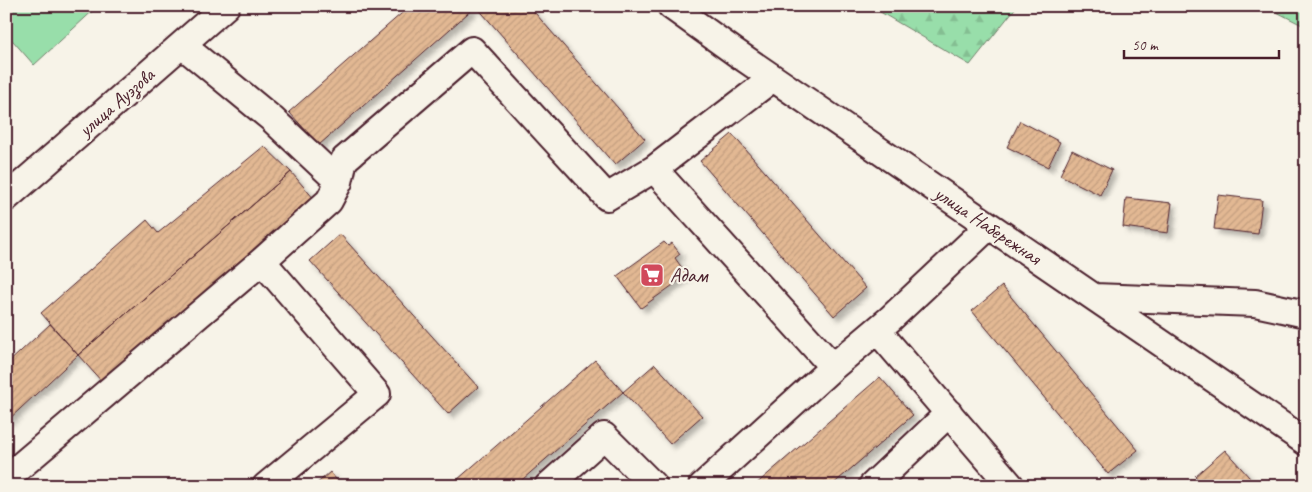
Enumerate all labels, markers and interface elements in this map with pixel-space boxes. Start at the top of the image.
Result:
scale bar [1124,28,1280,60]
text: 50 m [1132,36,1159,55]
street label: улица Ауэзова [73,61,162,144]
street label: улица Набережная [929,180,1047,271]
supermarket icon: Адам [639,262,665,288]
place label: Адам [670,263,709,288]

